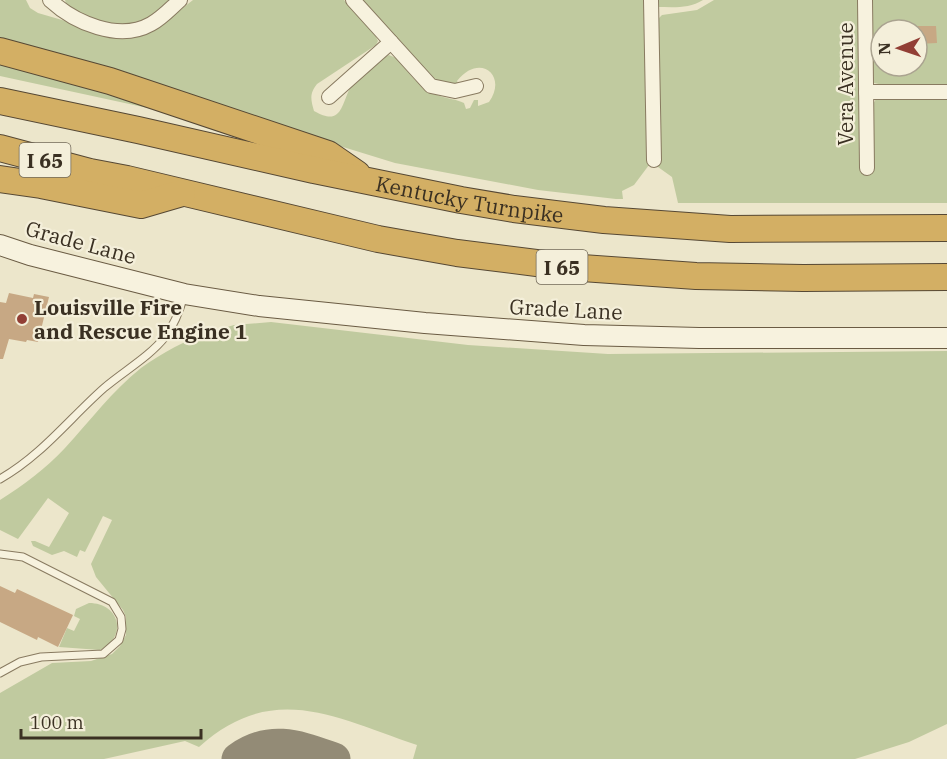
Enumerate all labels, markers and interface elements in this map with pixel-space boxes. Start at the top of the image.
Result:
north arrow [869,18,929,78]
street label: Vera Avenue [831,22,859,146]
text: N [874,42,894,55]
road number: I 65 [20,143,70,177]
street label: Kentucky Turnpike [373,169,565,229]
street label: Grade Lane [23,214,139,270]
road number: I 65 [536,250,588,284]
street label: Grade Lane [509,292,623,326]
place label: Louisville Fire and Rescue Engine 1 [34,293,247,345]
marker: Louisville Fire and Rescue Engine 1 [15,312,29,326]
scale bar [21,702,201,740]
text: 100 m [30,711,84,734]

